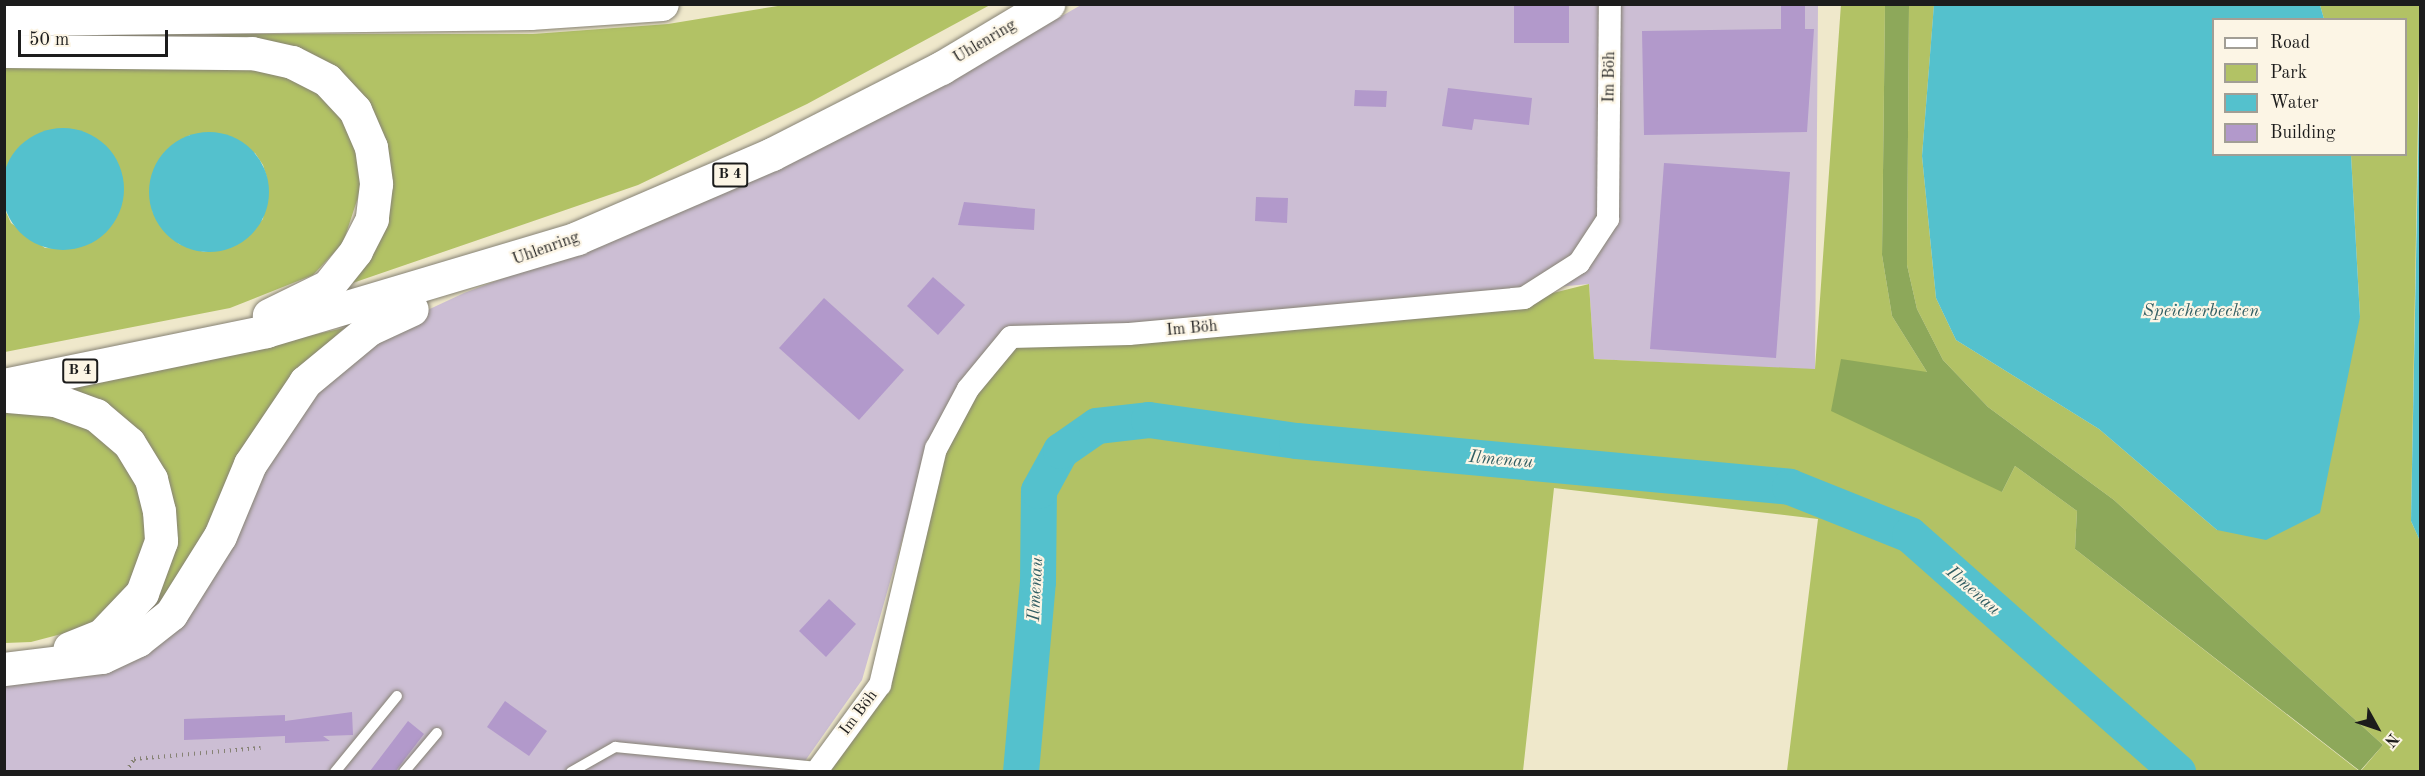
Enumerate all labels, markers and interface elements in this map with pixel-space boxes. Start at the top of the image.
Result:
street label: Uhlenring [950,16,1020,68]
scale bar [21,18,171,56]
legend [2212,18,2407,156]
text: 50 m [29,31,69,49]
text: Road [2270,34,2310,52]
street label: Im Böh [1600,51,1620,103]
text: Park [2270,64,2307,82]
text: Water [2270,94,2319,112]
text: Building [2270,124,2335,142]
road number: B 4 [712,163,748,187]
street label: Uhlenring [510,228,582,270]
water label: Speicherbecken [2143,300,2259,322]
street label: Im Böh [1166,317,1218,341]
road number: B 4 [62,359,98,383]
water label: Ilmenau [1468,446,1534,474]
water label: Ilmenau [1024,556,1048,622]
water label: Ilmenau [1942,562,2004,620]
street label: Im Böh [836,687,882,739]
north arrow [2347,698,2407,758]
text: N [2381,730,2401,749]

